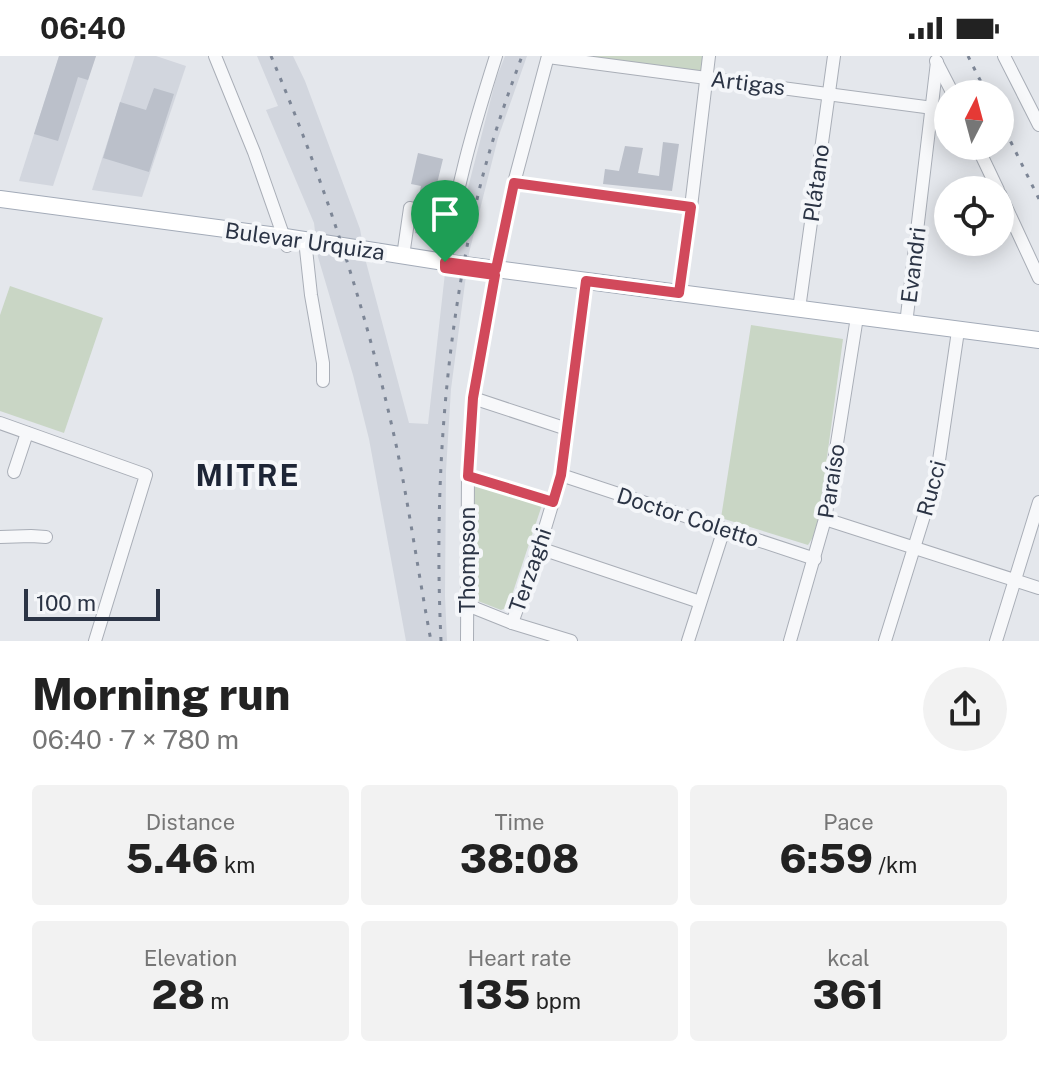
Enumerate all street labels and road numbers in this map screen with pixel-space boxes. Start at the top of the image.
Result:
street label: Artigas [709,66,787,100]
street label: Plátano [798,143,834,223]
street label: Bulevar Urquiza [223,217,387,265]
street label: Evandri [895,226,931,304]
street label: Paraíso [812,442,850,520]
street label: Rucci [911,457,951,519]
street label: Doctor Coletto [614,482,762,552]
street label: Thompson [454,507,480,613]
street label: Terzaghi [503,524,557,616]

